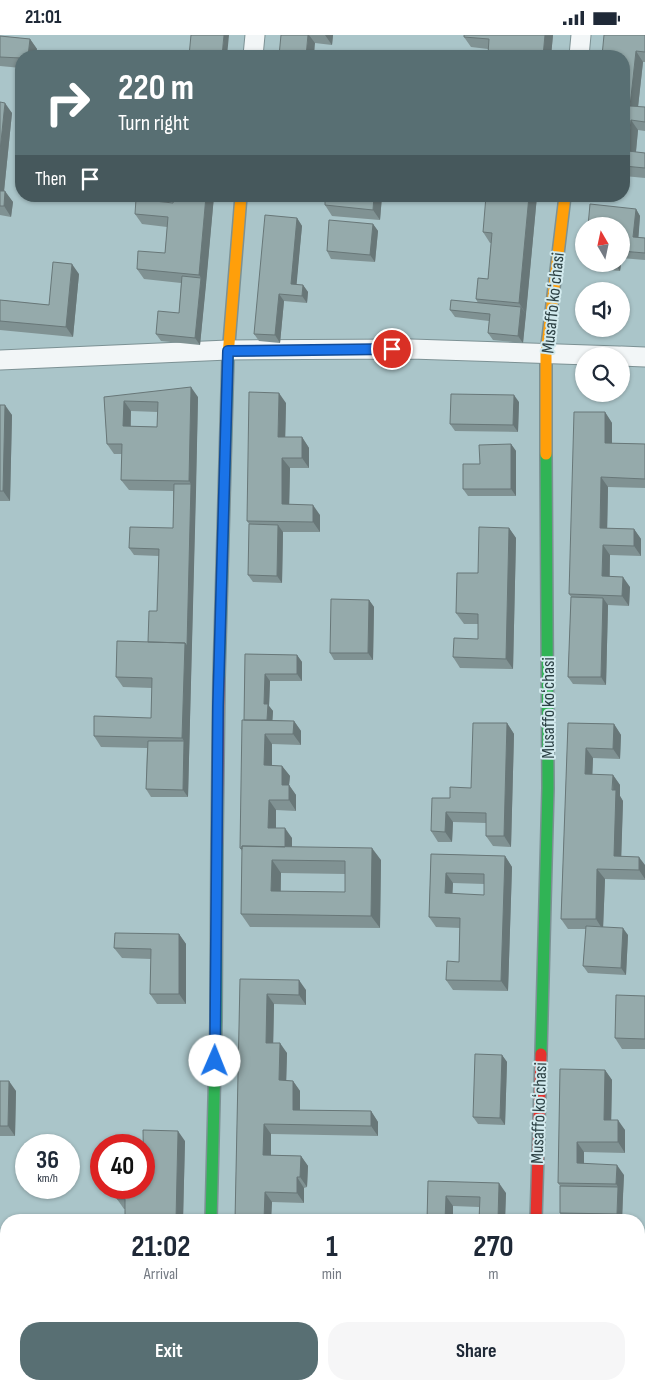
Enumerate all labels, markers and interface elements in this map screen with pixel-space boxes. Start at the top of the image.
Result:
text: 21:01 [25,6,62,29]
text: 220 m [118,67,194,110]
icon: right [35,70,100,135]
text: Turn right [118,110,189,137]
icon: arrive [76,165,104,193]
text: Then [35,168,66,191]
north arrow [575,217,630,273]
map controls [575,217,630,402]
street label: Musaffo koʻchasi [537,251,569,355]
button: sound [575,282,630,337]
pin [371,328,413,370]
icon: arrive [378,335,406,363]
button: search [575,347,630,402]
street label: Musaffo koʻchasi [538,657,559,759]
position arrow [188,1034,240,1086]
street label: Musaffo koʻchasi [527,1062,551,1164]
speed limit sign: 40 [90,1134,155,1199]
text: 36 [36,1145,59,1176]
text: km/h [37,1171,58,1186]
text: 21:02 [131,1229,190,1265]
text: 1 [326,1229,338,1265]
text: 270 [473,1229,514,1265]
text: Arrival [144,1265,178,1284]
text: min [322,1265,342,1284]
text: m [488,1265,499,1284]
button: Exit [20,1322,318,1380]
button: Share [328,1322,625,1380]

